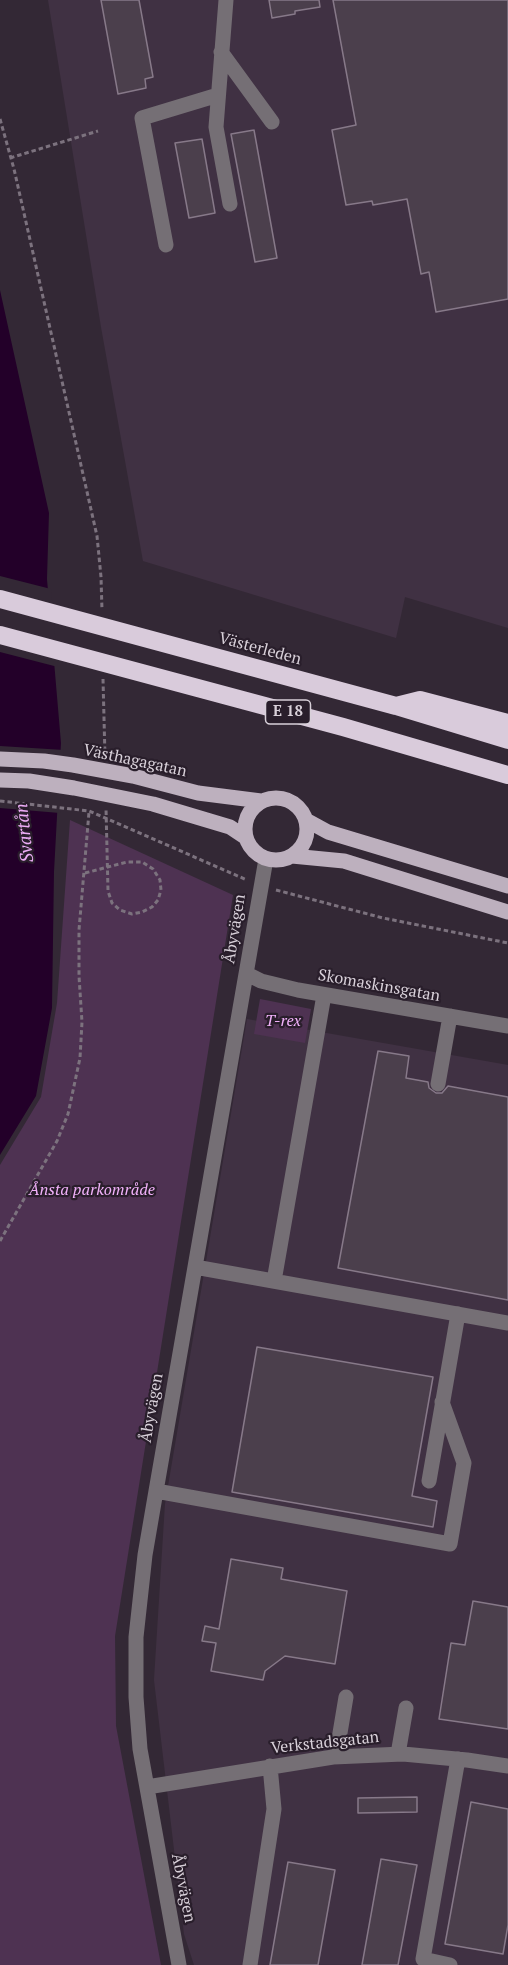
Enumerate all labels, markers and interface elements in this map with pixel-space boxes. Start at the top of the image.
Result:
street label: Västerleden [217,629,303,669]
road number: E 18 [266,700,310,724]
street label: Västhagagatan [82,741,188,781]
water label: Svartån [11,802,39,864]
street label: Åbyvägen [220,893,250,965]
street label: Skomaskinsgatan [316,966,442,1006]
park label: T-rex [265,1011,301,1031]
park label: Ånsta parkområde [29,1180,155,1200]
street label: Åbyvägen [136,1372,168,1444]
street label: Verkstadsgatan [270,1728,380,1758]
street label: Åbyvägen [167,1852,199,1924]

